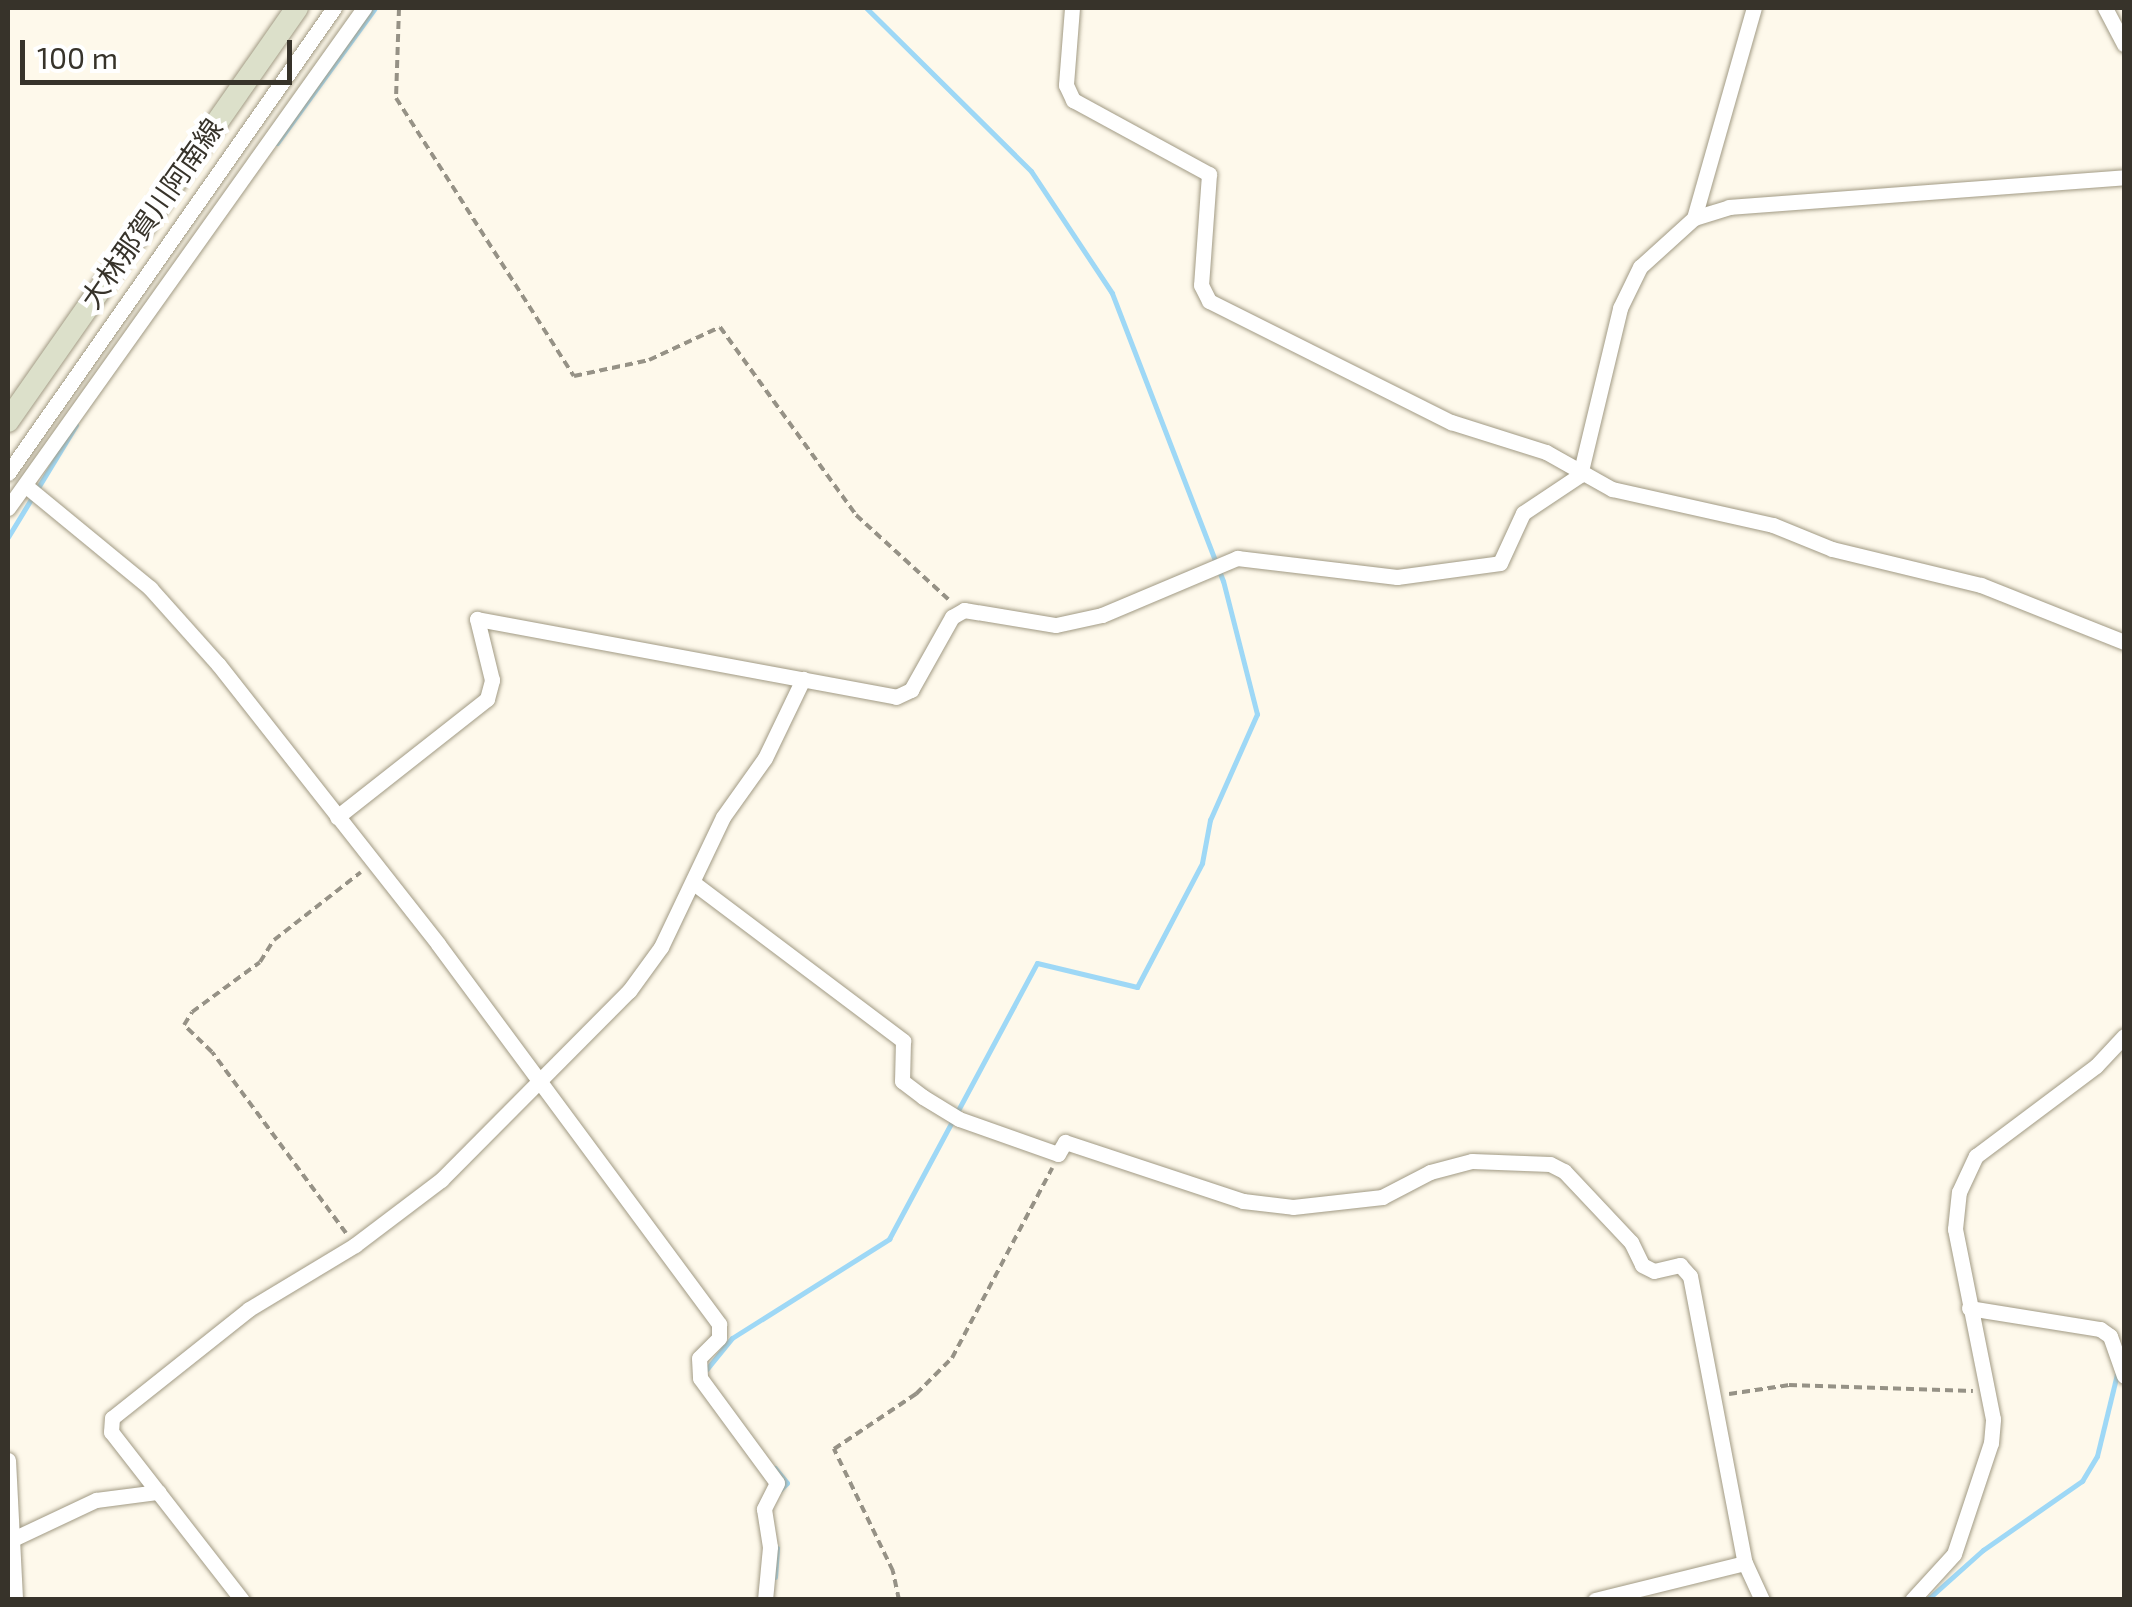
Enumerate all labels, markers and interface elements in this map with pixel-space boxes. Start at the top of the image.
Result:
scale bar [25,20,298,82]
text: 100 m [37,39,118,75]
street label: 大林那賀川阿南線 [73,112,229,314]

